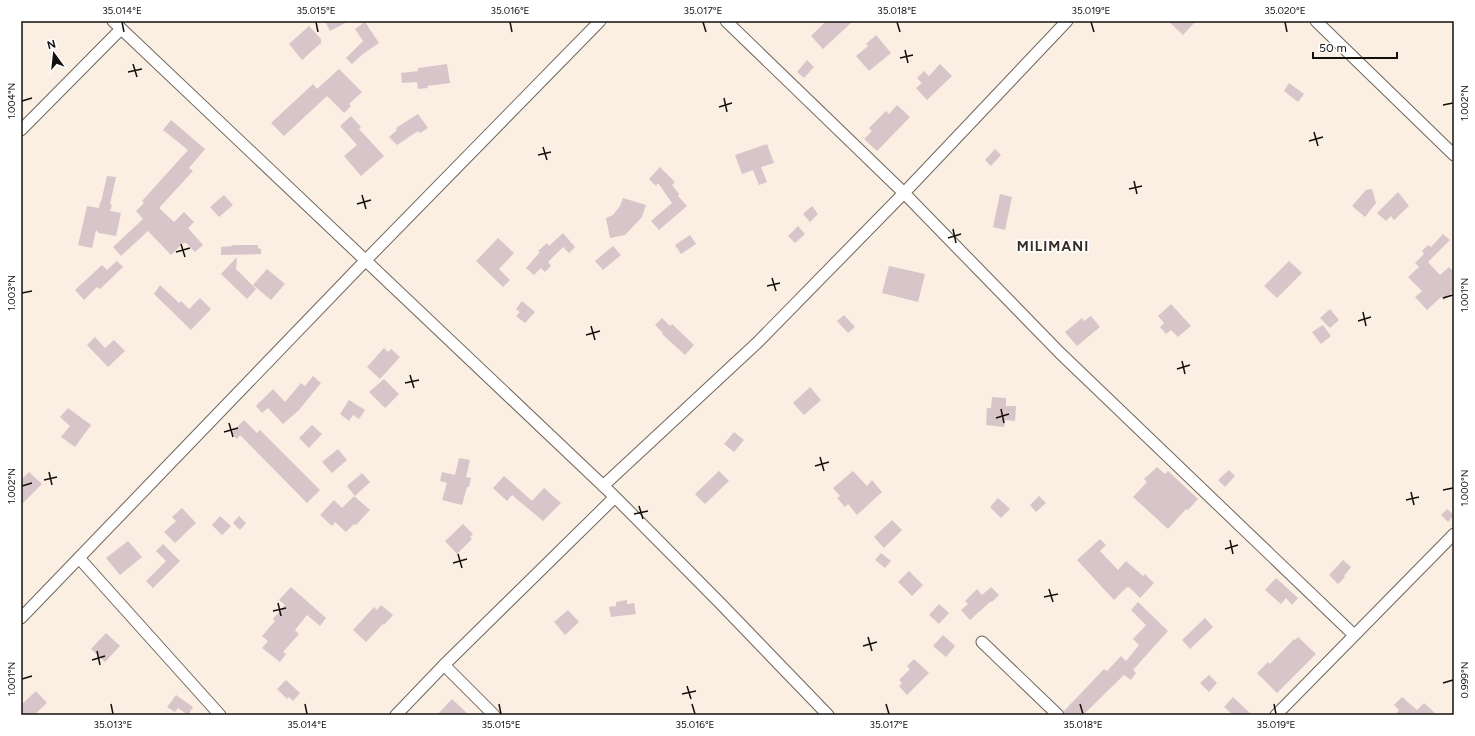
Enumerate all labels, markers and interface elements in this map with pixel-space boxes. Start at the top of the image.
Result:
text: 35.014°E [102,4,142,17]
text: 35.015°E [296,4,336,17]
text: 35.016°E [490,4,530,17]
text: 35.017°E [684,4,722,17]
text: 35.018°E [877,4,917,17]
text: 35.019°E [1071,4,1111,17]
text: 35.020°E [1264,4,1306,17]
north arrow [34,34,74,74]
scale bar [1313,34,1397,60]
text: N [46,37,57,52]
text: 50 m [1319,41,1347,55]
text: 1.004°N [5,83,18,119]
text: 1.002°N [1458,85,1471,121]
district label: MILIMANI [1017,238,1089,255]
text: 1.003°N [5,275,18,311]
text: 1.001°N [1458,278,1471,312]
text: 1.002°N [5,468,18,504]
text: 1.000°N [1458,470,1471,506]
text: 1.001°N [5,662,18,696]
text: 0.999°N [1458,662,1471,698]
text: 35.013°E [94,718,133,731]
text: 35.014°E [287,718,327,731]
text: 35.015°E [481,718,521,731]
text: 35.016°E [675,718,715,731]
text: 35.017°E [870,718,908,731]
text: 35.018°E [1063,718,1103,731]
text: 35.019°E [1256,718,1296,731]

